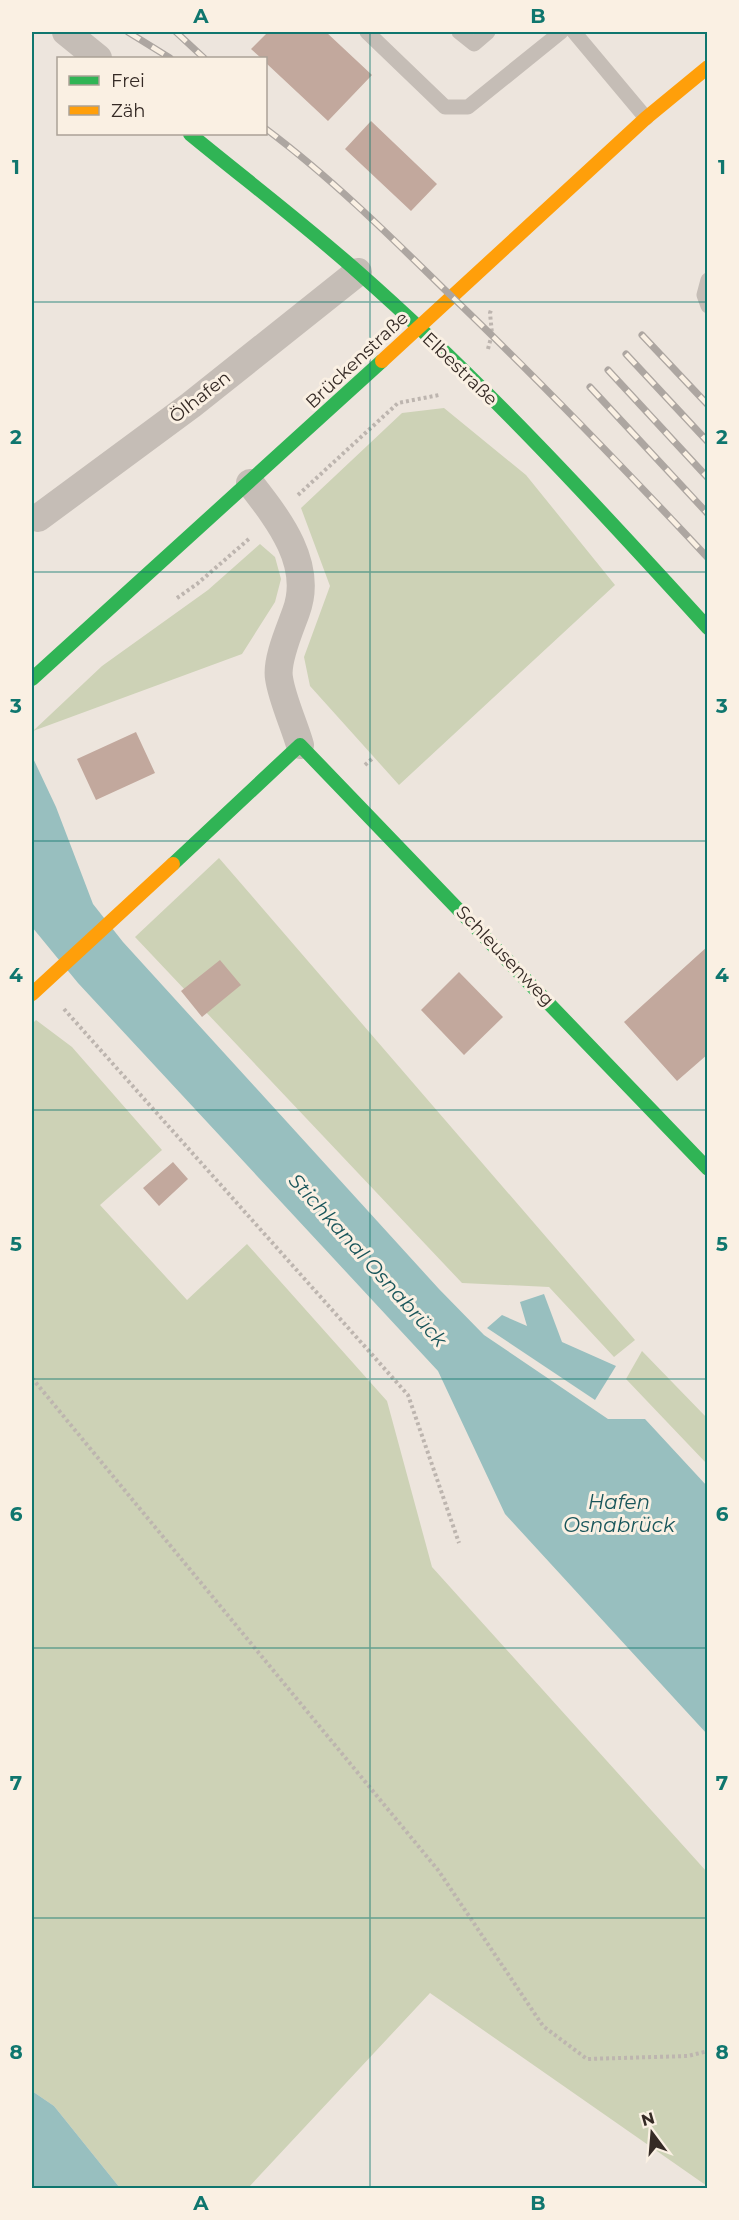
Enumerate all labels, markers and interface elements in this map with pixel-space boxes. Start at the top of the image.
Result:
text: A [192,4,209,28]
text: B [530,4,546,28]
legend [57,57,267,135]
text: Frei [111,70,145,92]
text: Zäh [111,100,146,122]
text: 1 [12,155,20,179]
text: 1 [718,155,726,179]
street label: Brückenstraße [301,307,413,413]
street label: Elbestraße [418,328,502,410]
street label: Ölhafen [165,366,235,428]
text: 2 [10,425,22,449]
text: 2 [716,425,728,449]
text: 3 [9,694,22,718]
text: 3 [715,694,728,718]
street label: Schleusenweg [451,901,559,1011]
text: 4 [9,963,23,987]
text: 4 [715,963,729,987]
water label: Stichkanal Osnabrück [284,1168,453,1352]
text: 5 [10,1232,22,1256]
text: 5 [716,1232,728,1256]
water label: Hafen Osnabrück [563,1490,676,1537]
text: 6 [10,1502,23,1526]
text: 6 [716,1502,729,1526]
text: 7 [10,1771,22,1795]
text: 7 [716,1771,728,1795]
text: 8 [9,2040,23,2064]
text: 8 [715,2040,729,2064]
north arrow [622,2103,682,2163]
text: N [639,2108,657,2130]
text: A [192,2191,209,2215]
text: B [530,2191,546,2215]

